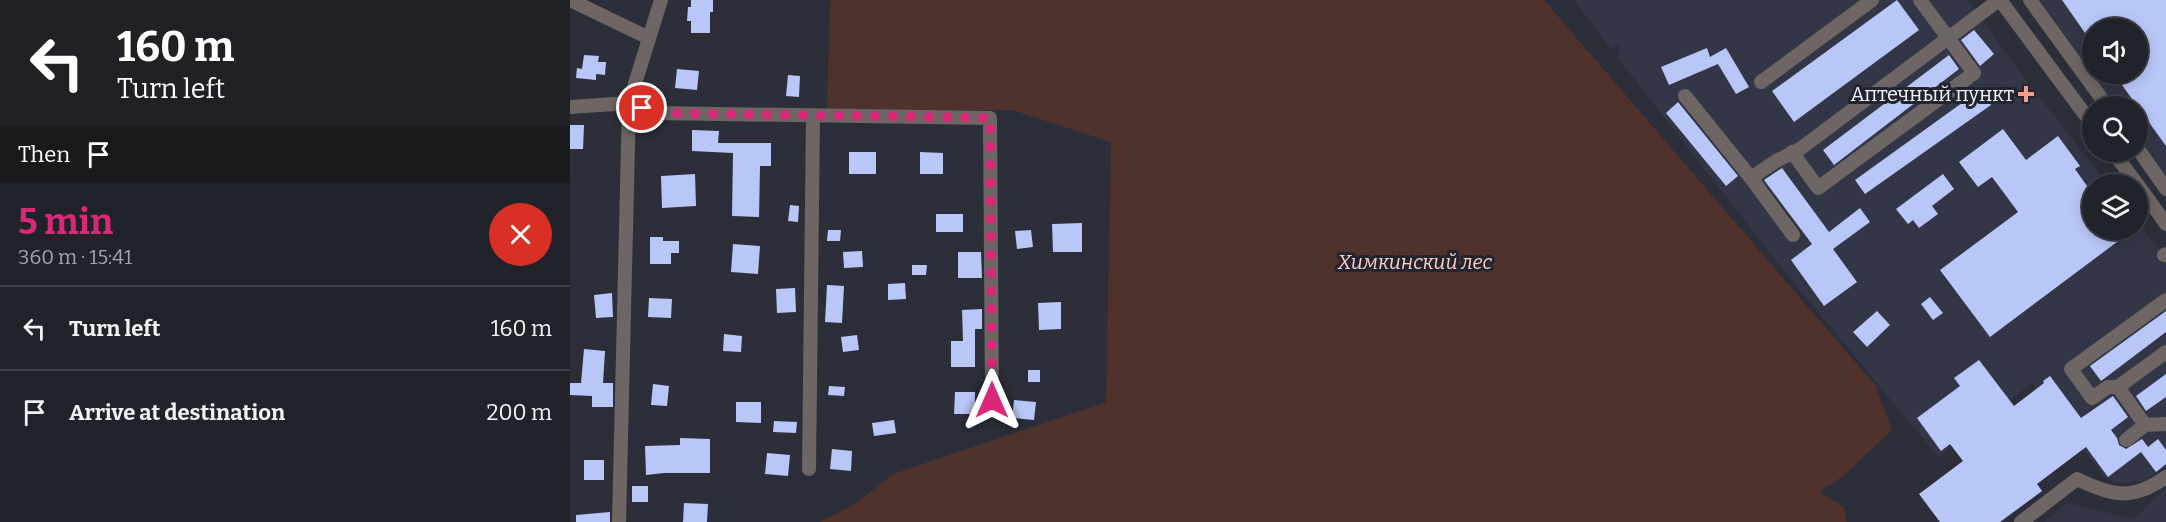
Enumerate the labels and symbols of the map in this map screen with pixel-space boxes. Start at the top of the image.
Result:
pin [616,82,667,133]
place label: Аптечный пункт [1850,82,2014,106]
marker: Аптечный пункт [2019,87,2033,101]
park label: Химкинский лес [1337,250,1493,274]
position arrow [960,368,1024,432]

